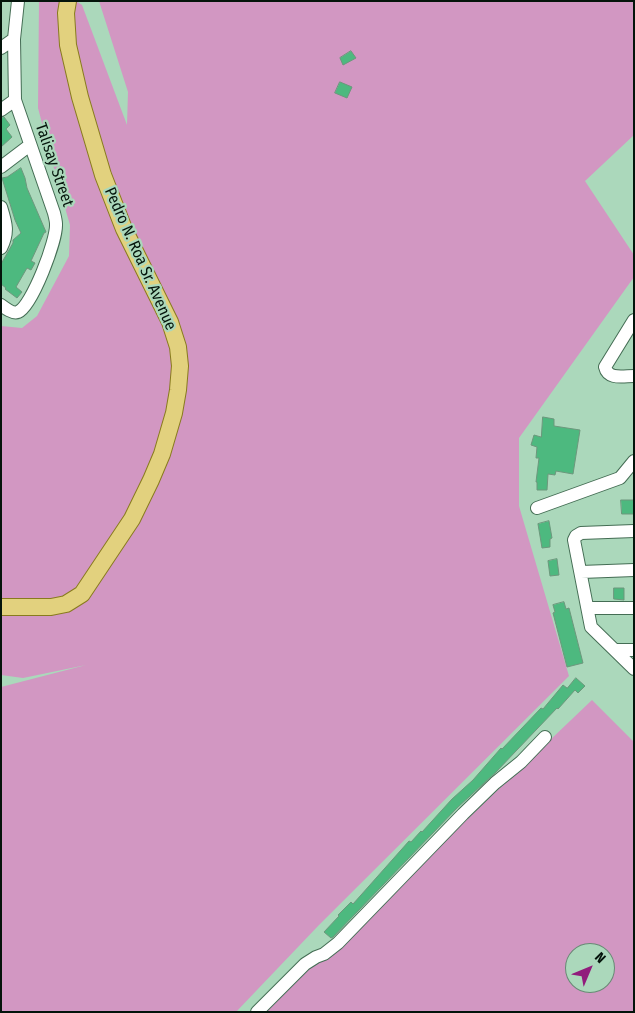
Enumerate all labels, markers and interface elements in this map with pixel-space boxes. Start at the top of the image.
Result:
street label: Talisay Street [31,121,77,209]
street label: Pedro N. Roa Sr. Avenue [100,185,180,333]
north arrow [565,943,615,993]
text: N [591,949,609,967]

